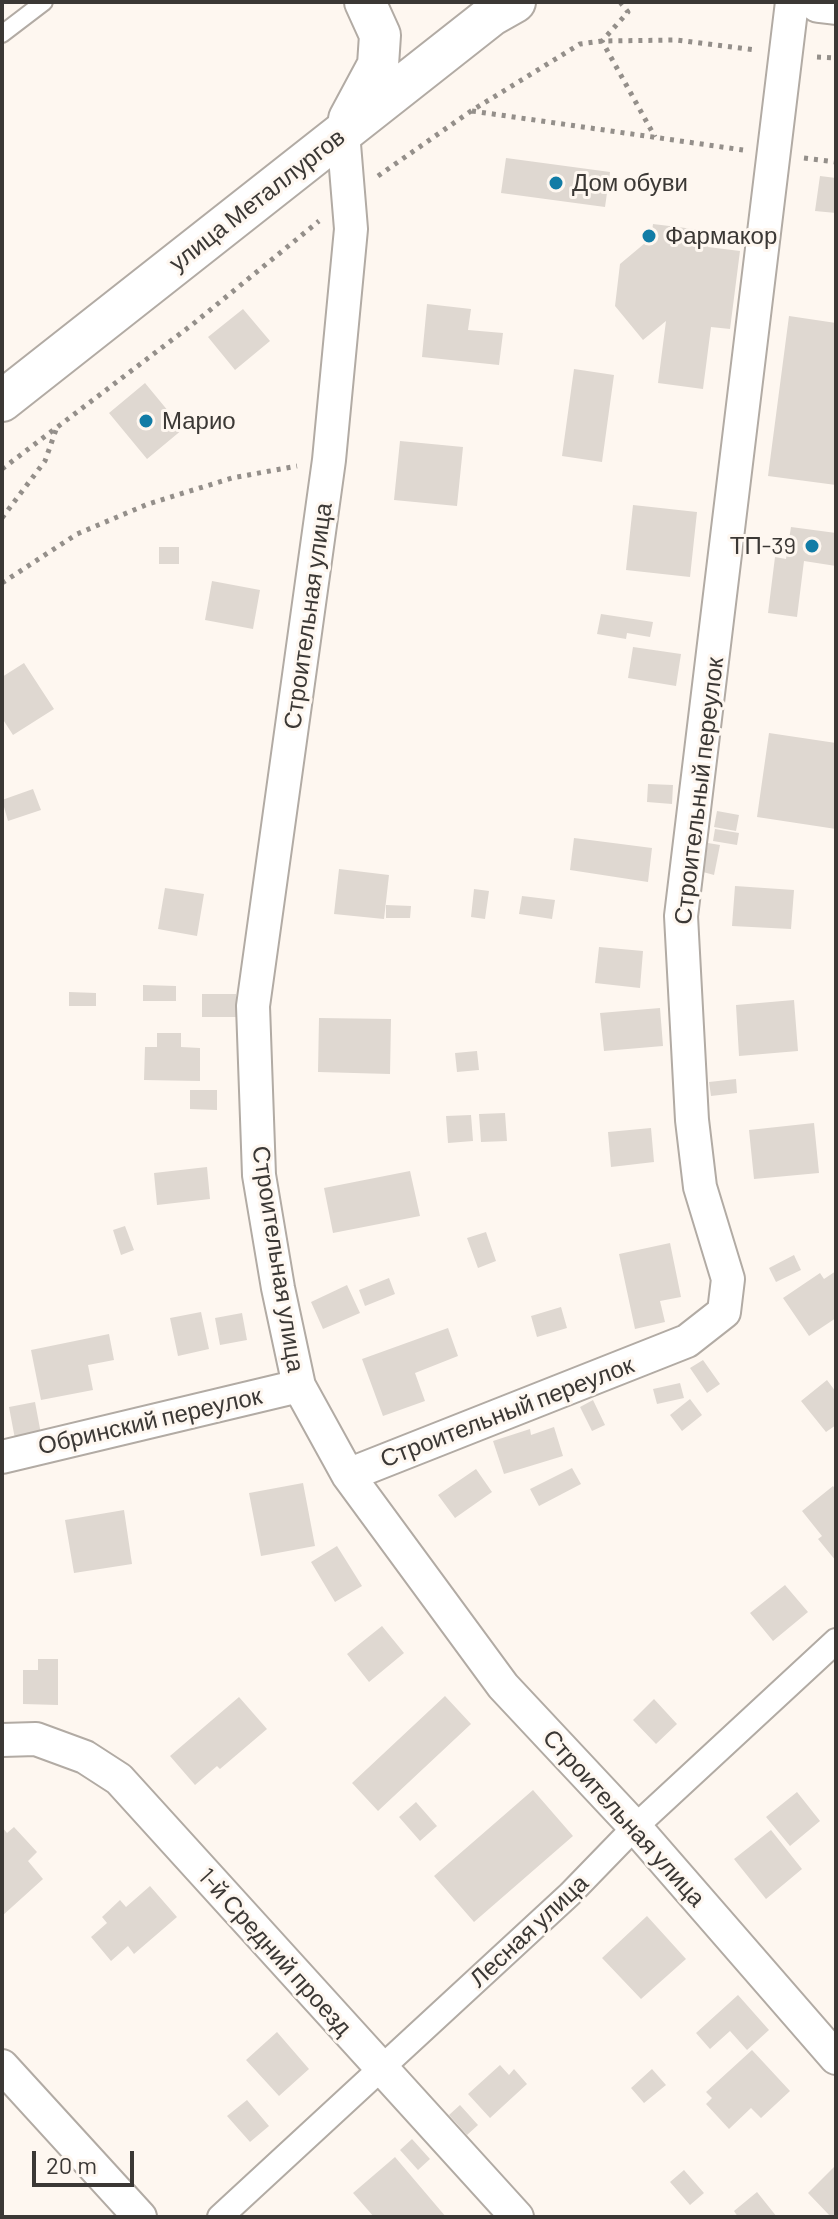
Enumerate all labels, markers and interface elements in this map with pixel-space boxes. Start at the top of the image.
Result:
street label: улица Металлургов [163,122,351,278]
place label: Дом обуви [572,169,688,197]
marker: Дом обуви [547,174,565,192]
place label: Фармакор [665,222,777,250]
marker: Фармакор [640,227,658,245]
place label: Марио [162,407,236,435]
marker: Марио [137,412,155,430]
street label: Строительная улица [278,501,338,731]
place label: ТП-39 [730,532,796,560]
marker: ТП-39 [803,537,821,555]
street label: Строительный переулок [668,656,730,926]
street label: Строительная улица [246,1144,310,1374]
street label: Строительный переулок [376,1350,638,1474]
street label: Обринский переулок [35,1381,265,1461]
street label: Строительная улица [537,1723,711,1913]
street label: 1-й Средний проезд [192,1862,358,2042]
street label: Лесная улица [464,1869,594,1993]
scale bar [36,2135,138,2185]
text: 20 m [46,2150,97,2179]

